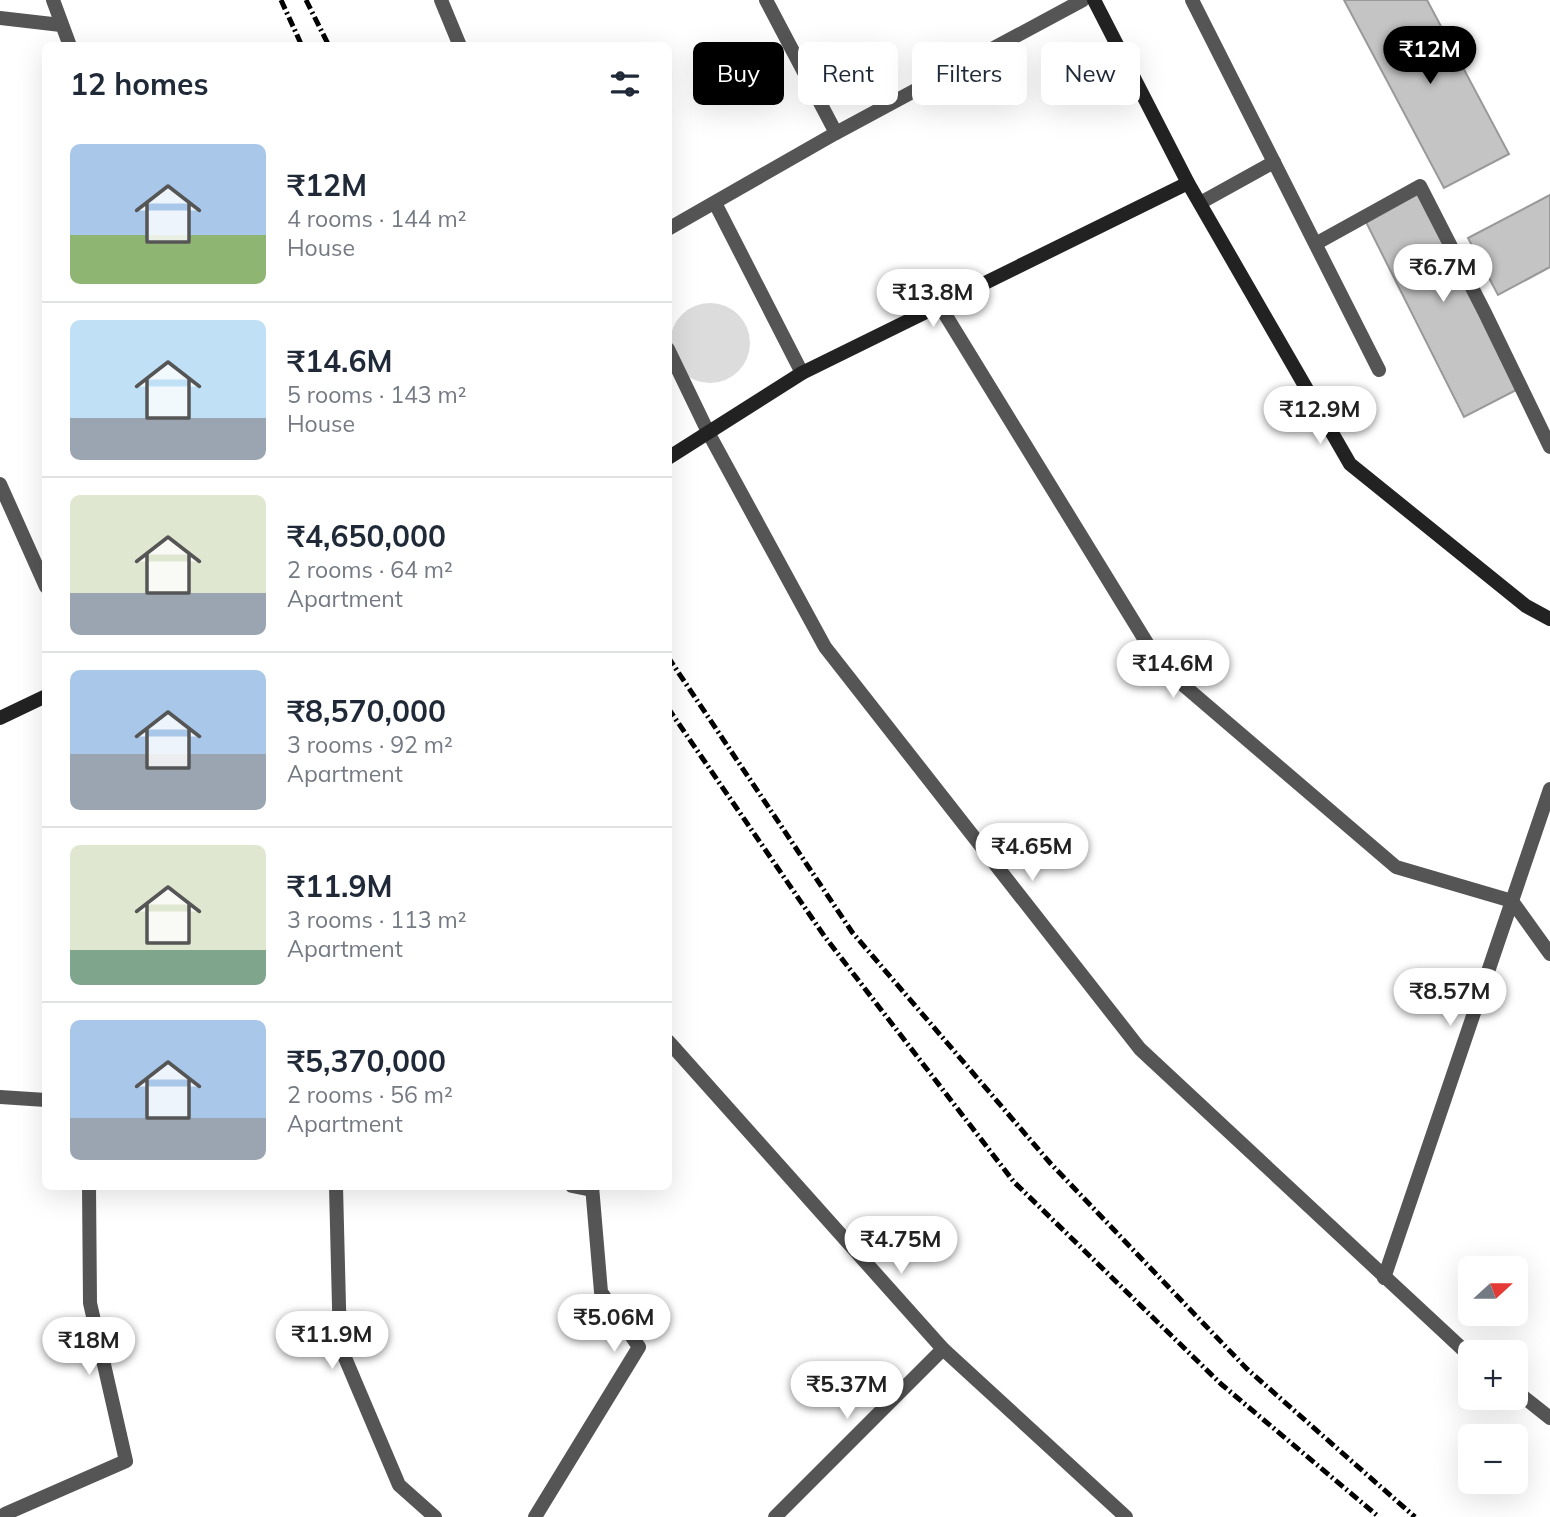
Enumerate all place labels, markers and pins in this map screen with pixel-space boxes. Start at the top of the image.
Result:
pin: ₹12M [1389,27,1471,86]
pin: ₹6.7M [1394,244,1492,304]
pin: ₹13.8M [876,270,990,329]
pin: ₹12.9M [1263,386,1377,446]
pin: ₹14.6M [1116,640,1230,700]
pin: ₹4.65M [975,824,1089,883]
pin: ₹8.57M [1393,968,1507,1028]
pin: ₹4.75M [844,1216,958,1276]
pin: ₹5.06M [557,1294,671,1354]
pin: ₹11.9M [275,1312,389,1371]
pin: ₹18M [48,1318,130,1377]
pin: ₹5.37M [790,1362,904,1421]

